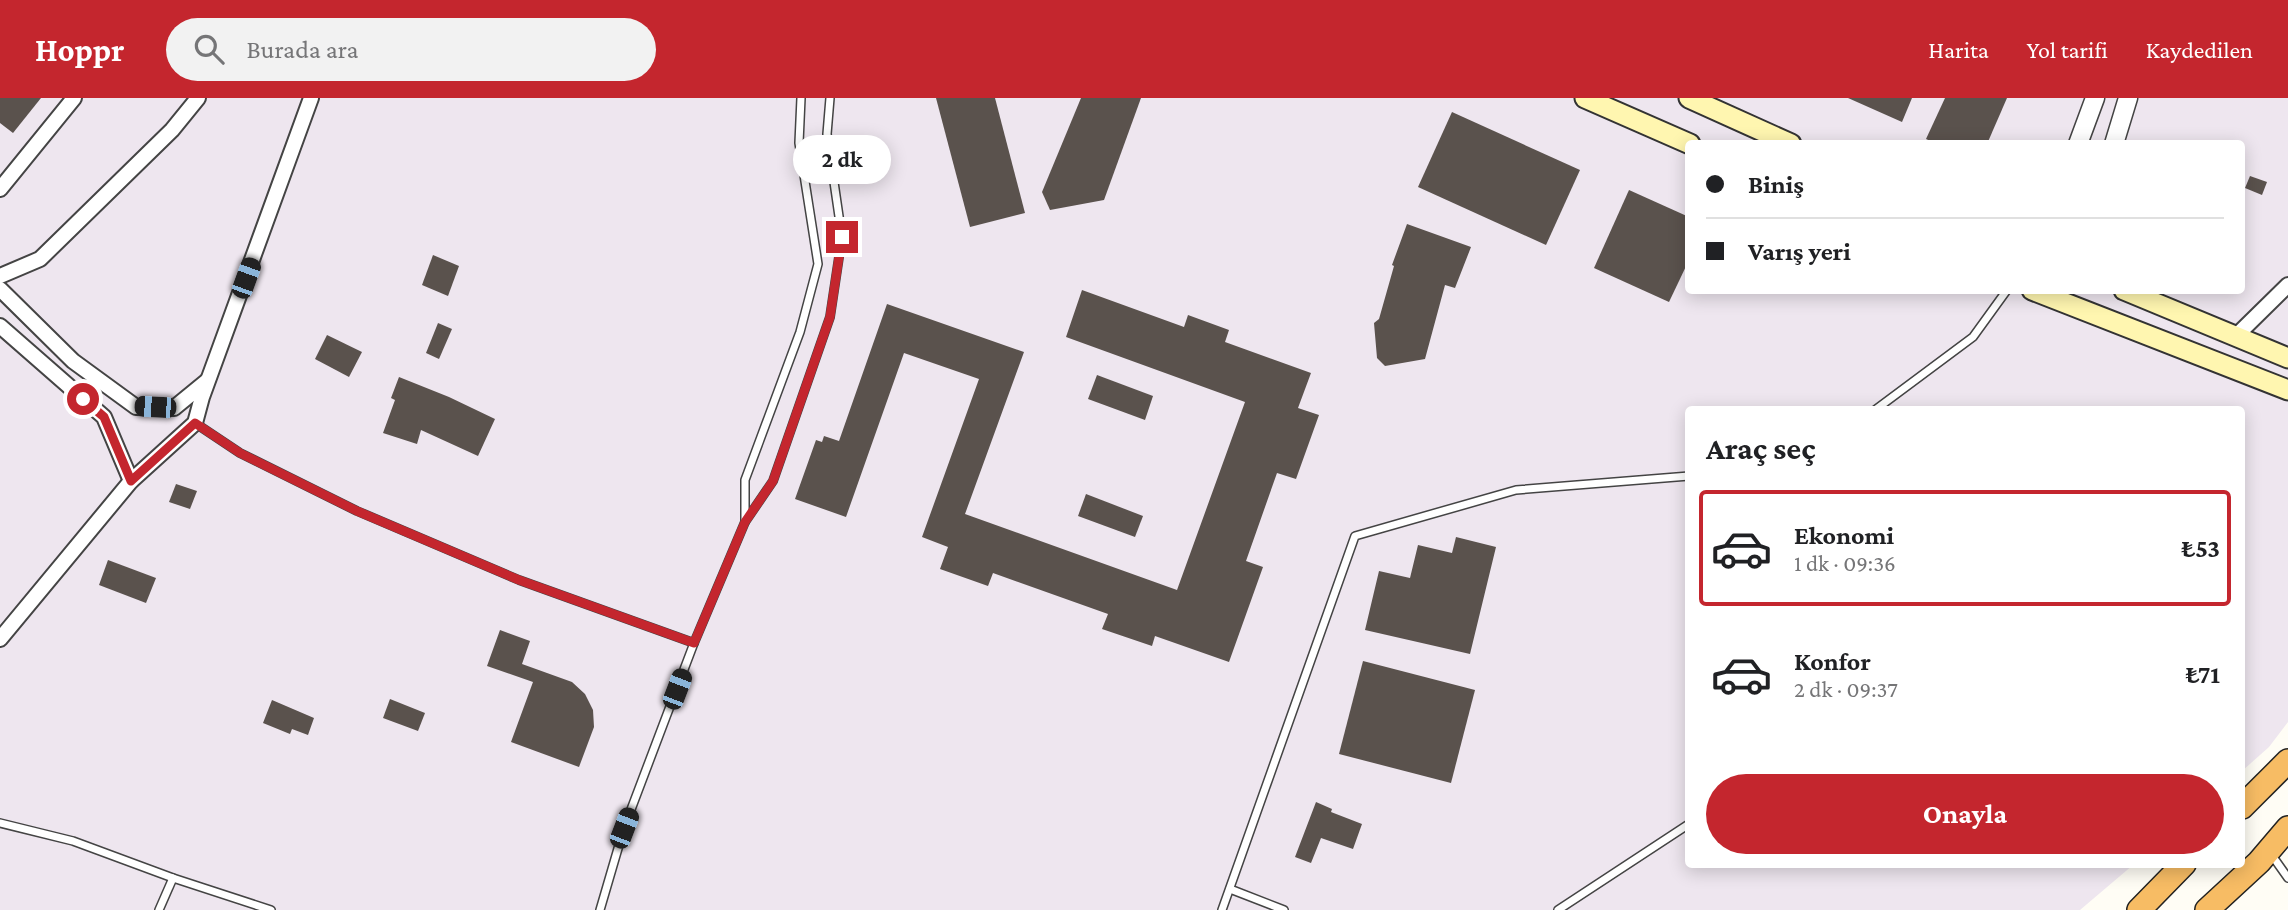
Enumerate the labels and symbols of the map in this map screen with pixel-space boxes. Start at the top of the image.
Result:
callout: 2 dk [793,136,891,184]
route end [826,221,858,253]
car [229,255,264,301]
route start [67,383,99,415]
car [134,395,177,419]
car [660,666,695,712]
car [607,805,642,851]

